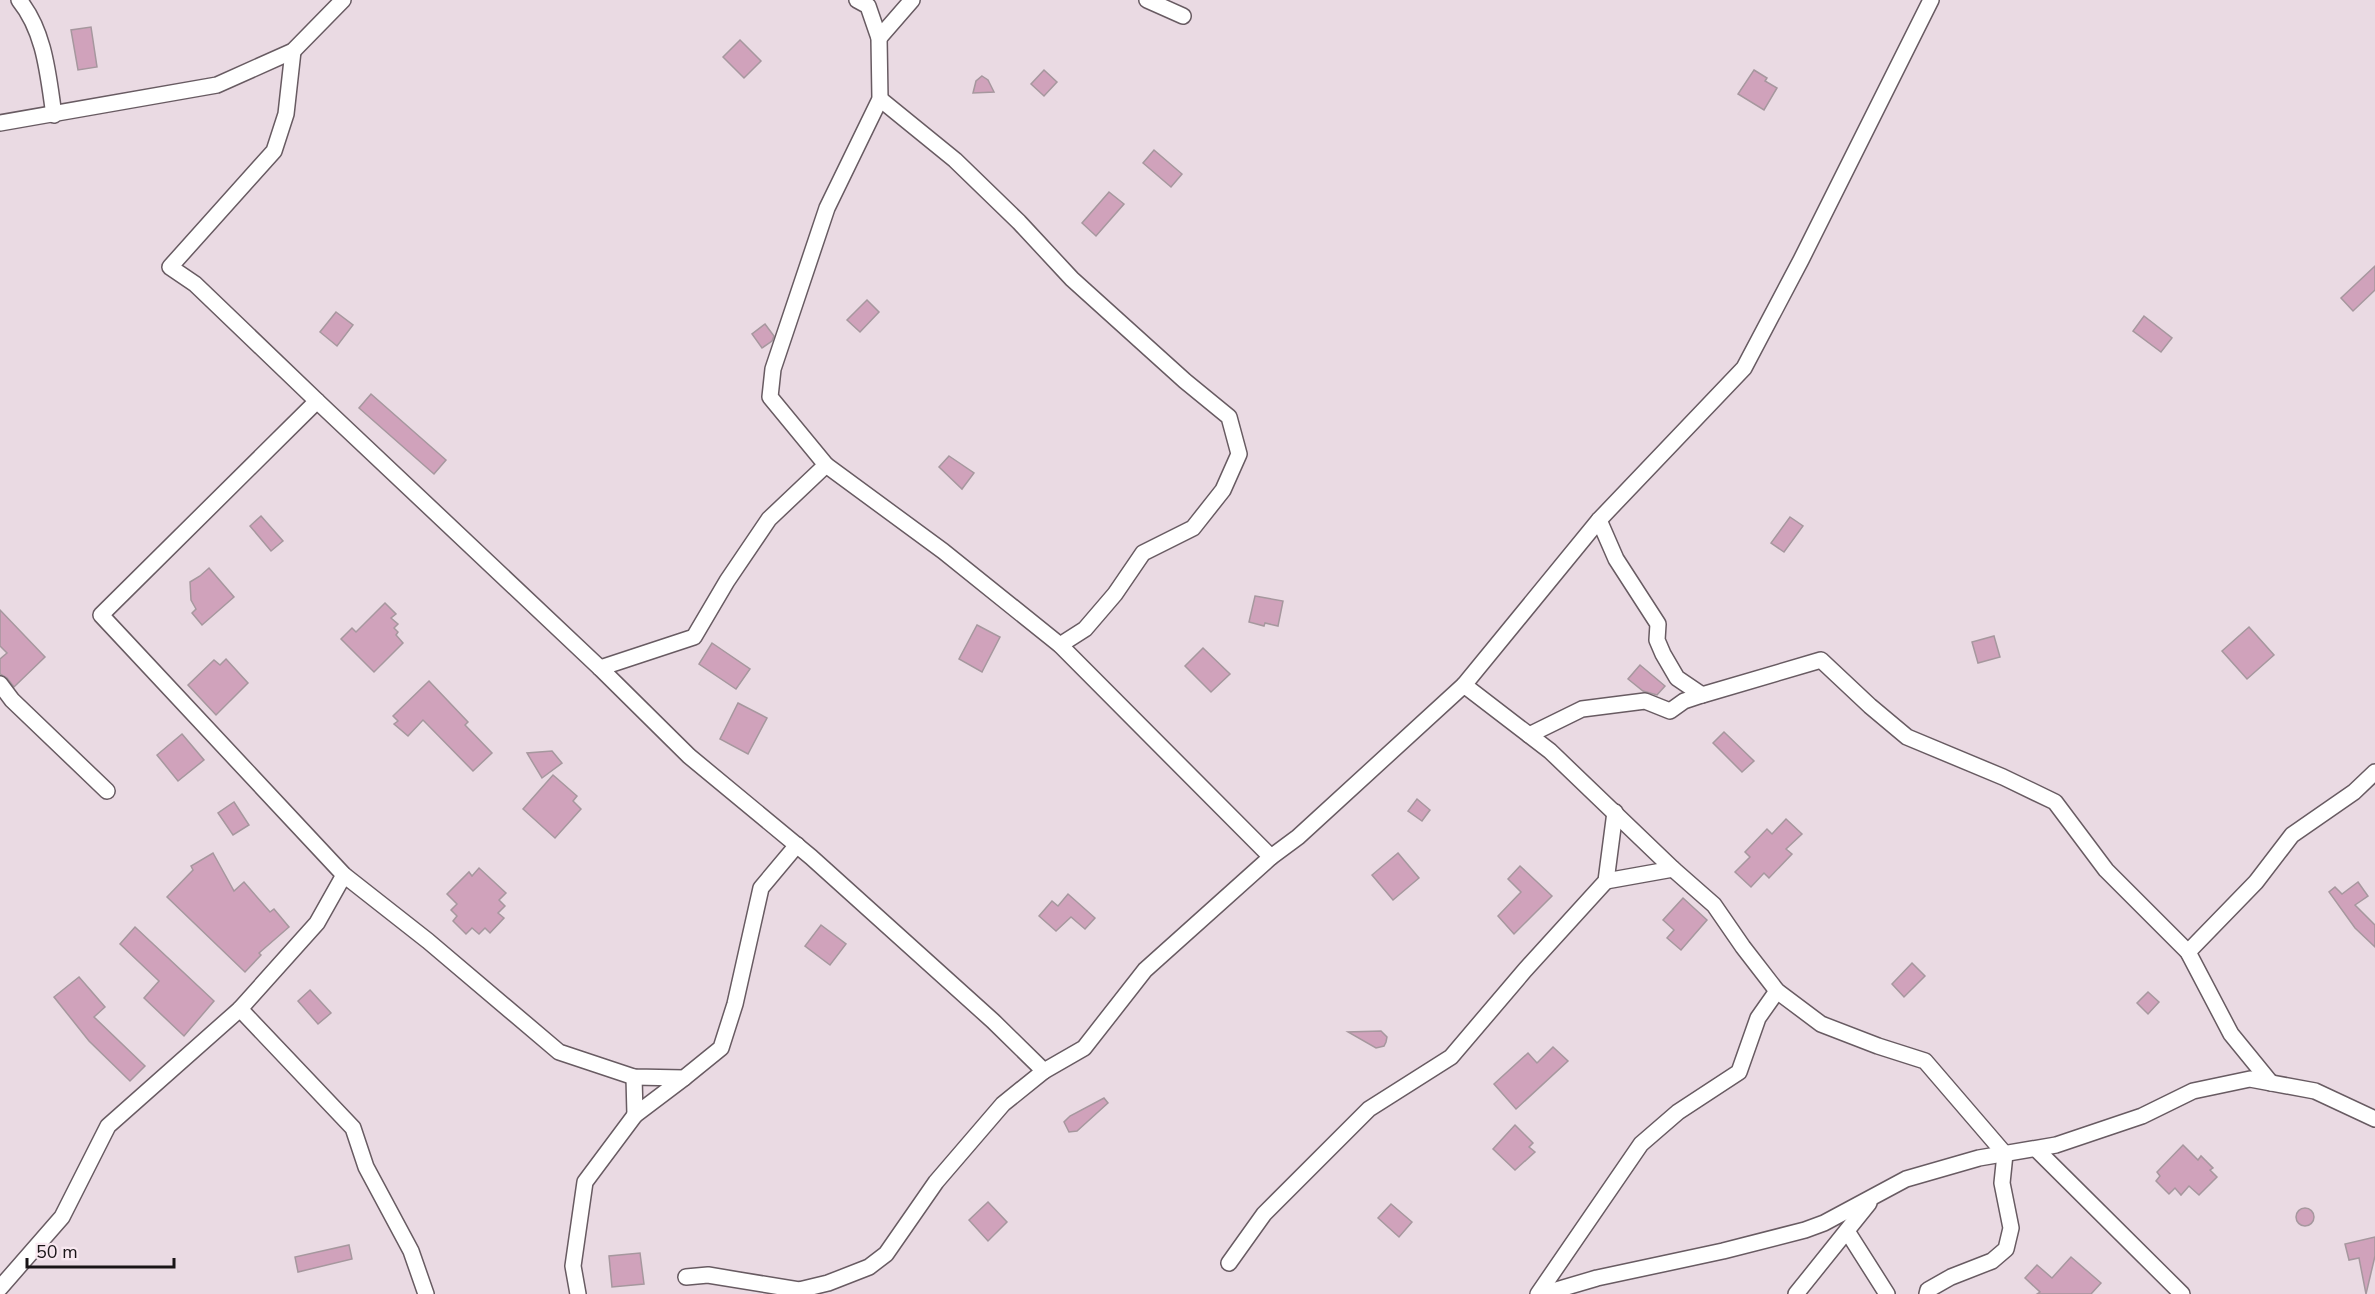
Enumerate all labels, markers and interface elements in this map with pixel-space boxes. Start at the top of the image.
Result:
scale bar [27,1231,174,1269]
text: 50 m [36,1240,78,1264]

